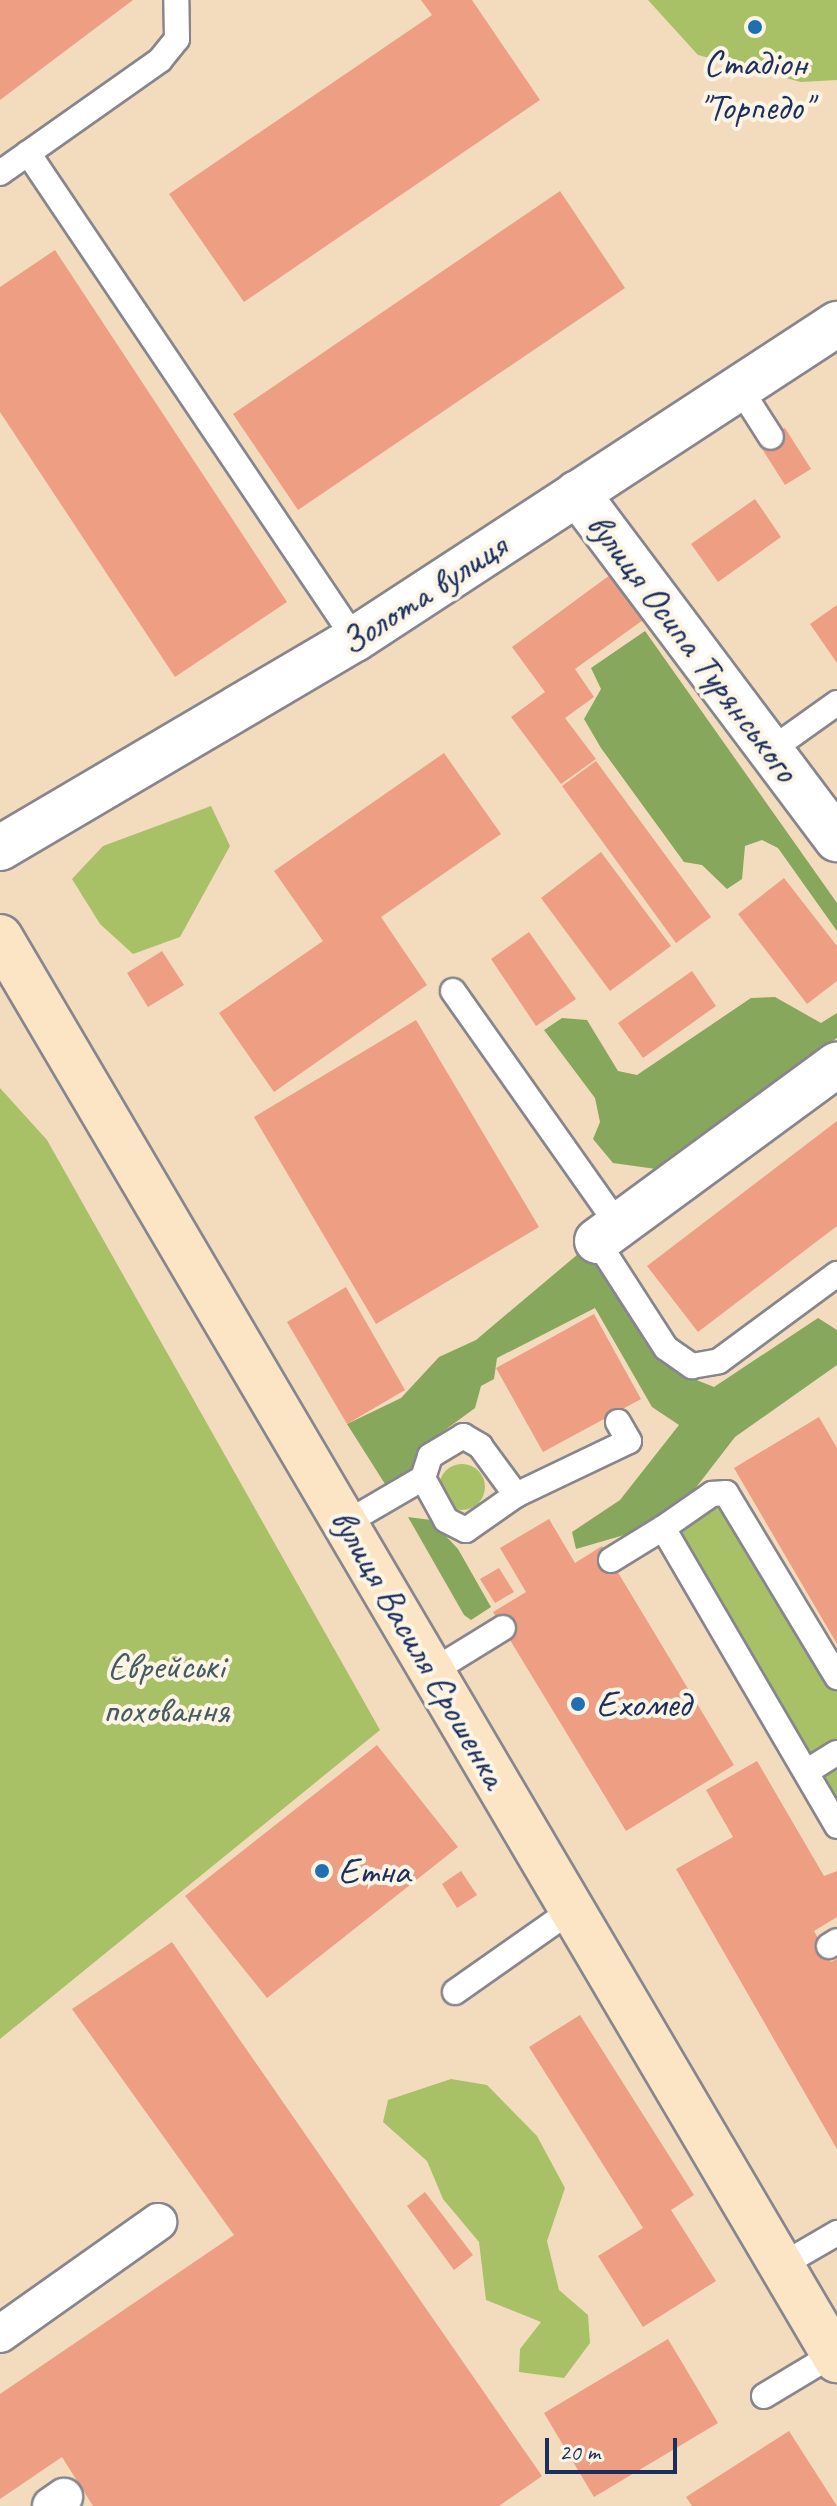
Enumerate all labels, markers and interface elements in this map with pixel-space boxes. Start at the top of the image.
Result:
marker: Стадіон "Торпедо" [746,18,764,36]
place label: Стадіон "Торпедо" [699,40,811,130]
street label: вулиця Осипа Турянського [578,505,808,789]
street label: Золота вулиця [332,524,514,664]
street label: вулиця Василя Єрошенка [321,1500,517,1796]
park label: Єврейські поховання [103,1643,229,1732]
place label: Ехомед [596,1681,691,1727]
marker: Ехомед [567,1693,589,1715]
place label: Етна [338,1848,410,1894]
marker: Етна [313,1862,331,1880]
scale bar [549,2422,681,2472]
text: 20 m [559,2437,600,2467]

